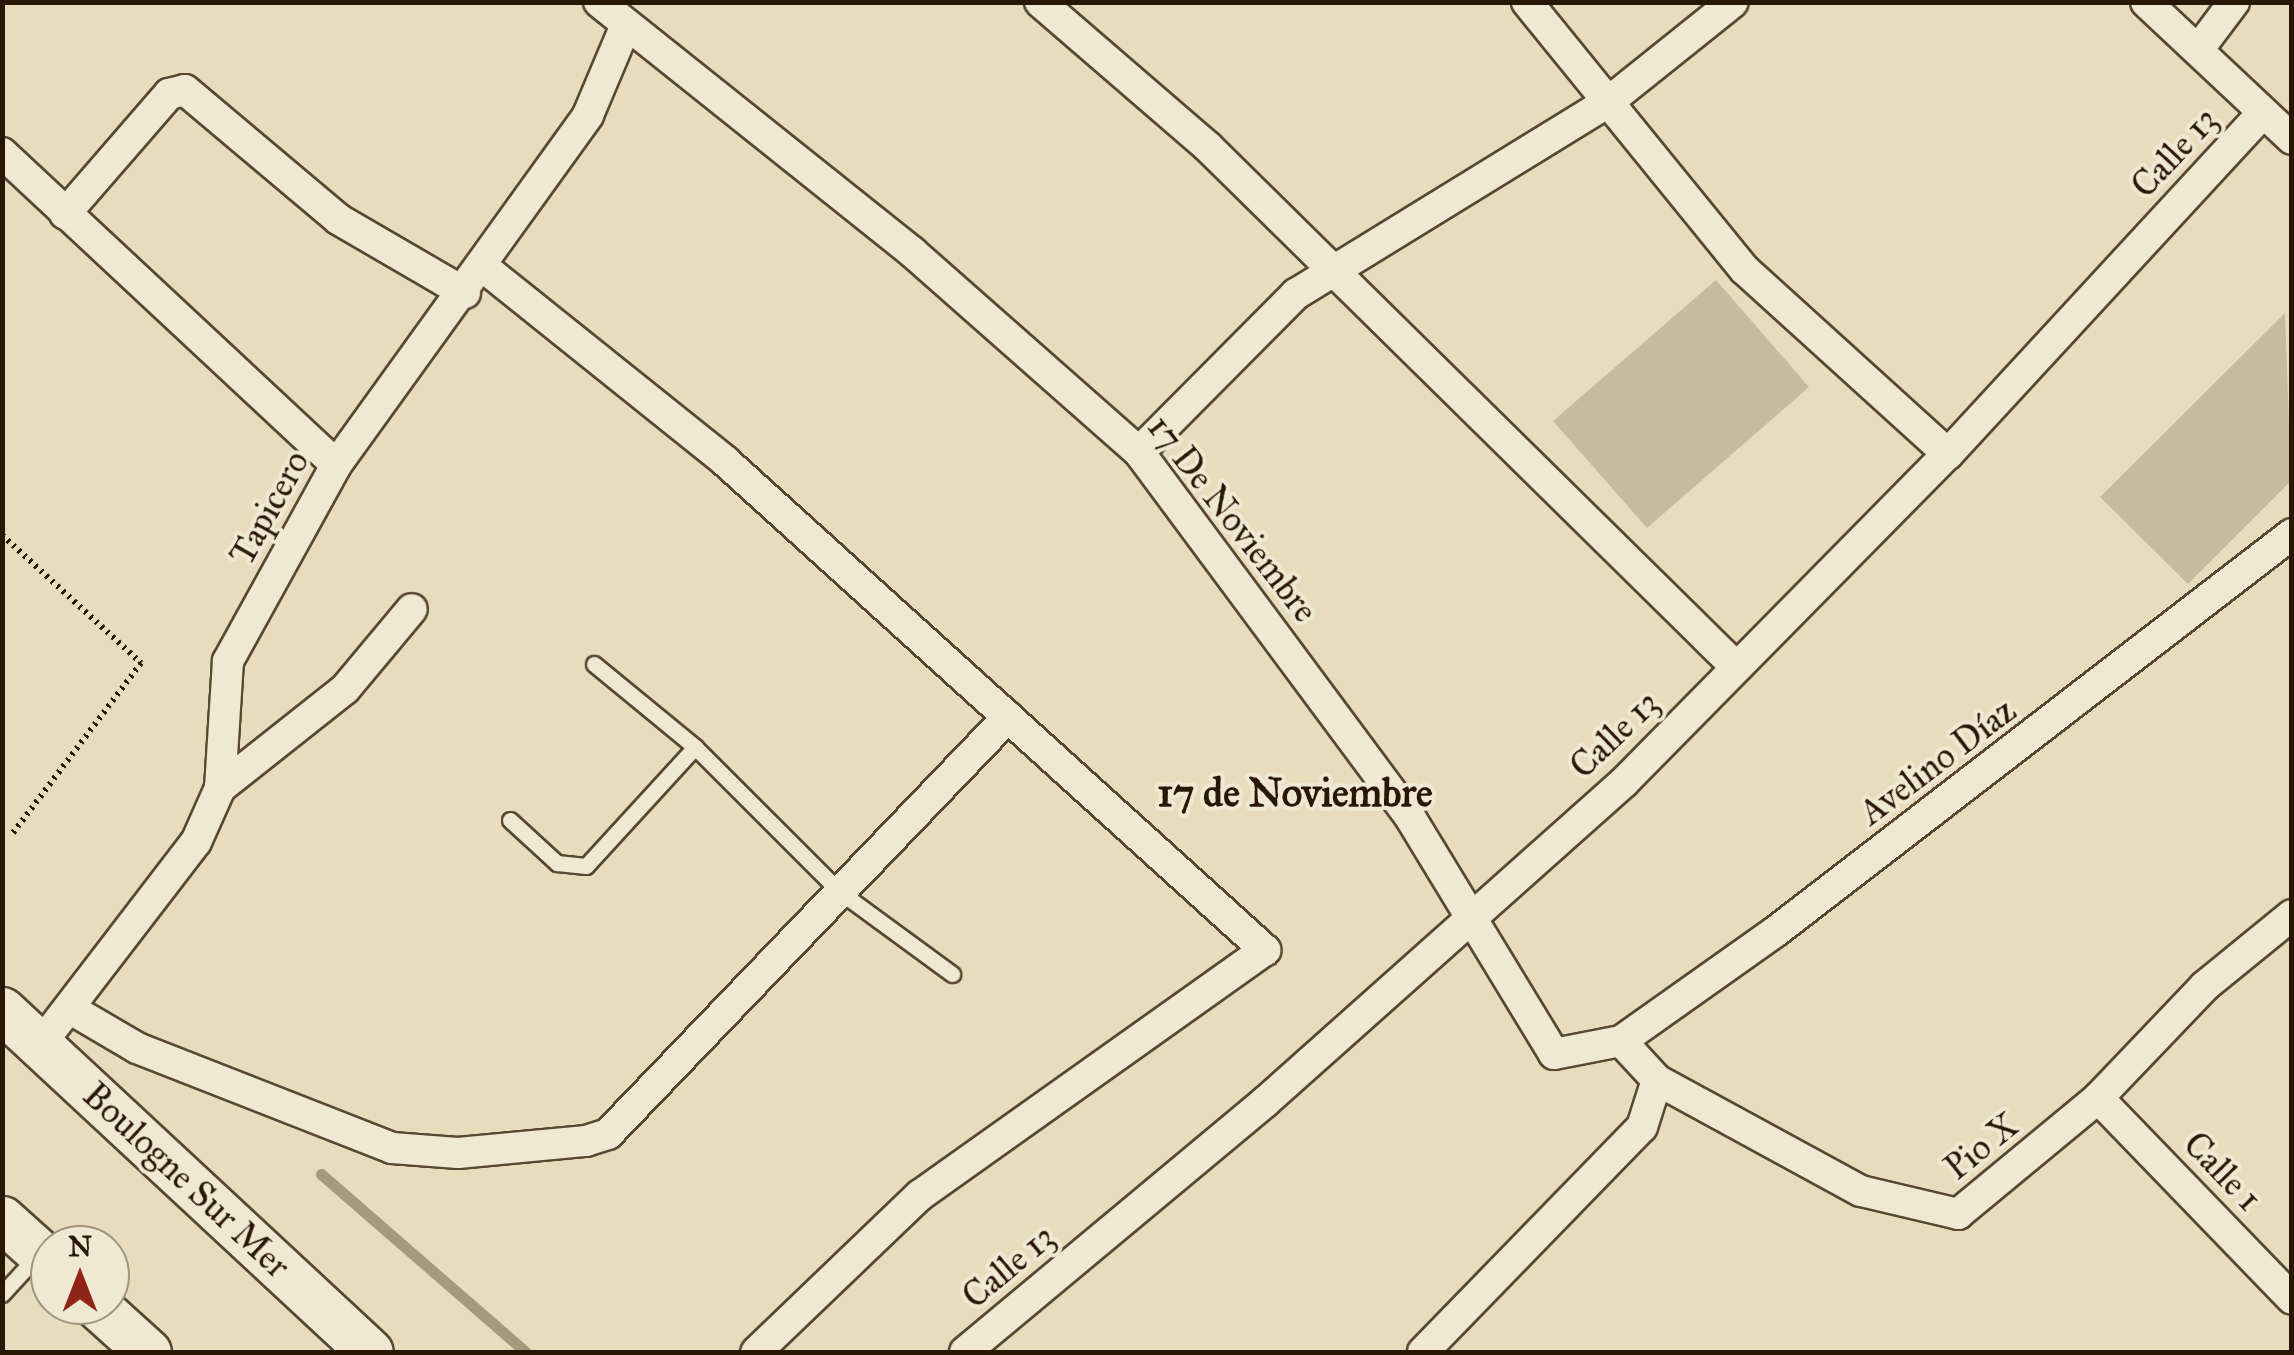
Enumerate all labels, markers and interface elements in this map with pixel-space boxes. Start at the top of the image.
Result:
street label: Calle 13 [2123,99,2227,207]
street label: 17 De Noviembre [1138,407,1326,631]
street label: Tapicero [222,444,318,572]
street label: Calle 13 [1562,683,1668,787]
street label: Avelino Díaz [1852,690,2024,834]
district label: 17 de Noviembre [1157,769,1433,817]
street label: Boulogne Sur Mer [74,1075,298,1287]
street label: Pio X [1937,1105,2027,1189]
street label: Calle 1 [2174,1124,2270,1220]
street label: Calle 13 [954,1216,1064,1318]
north arrow [30,1225,130,1325]
text: N [68,1229,92,1264]

